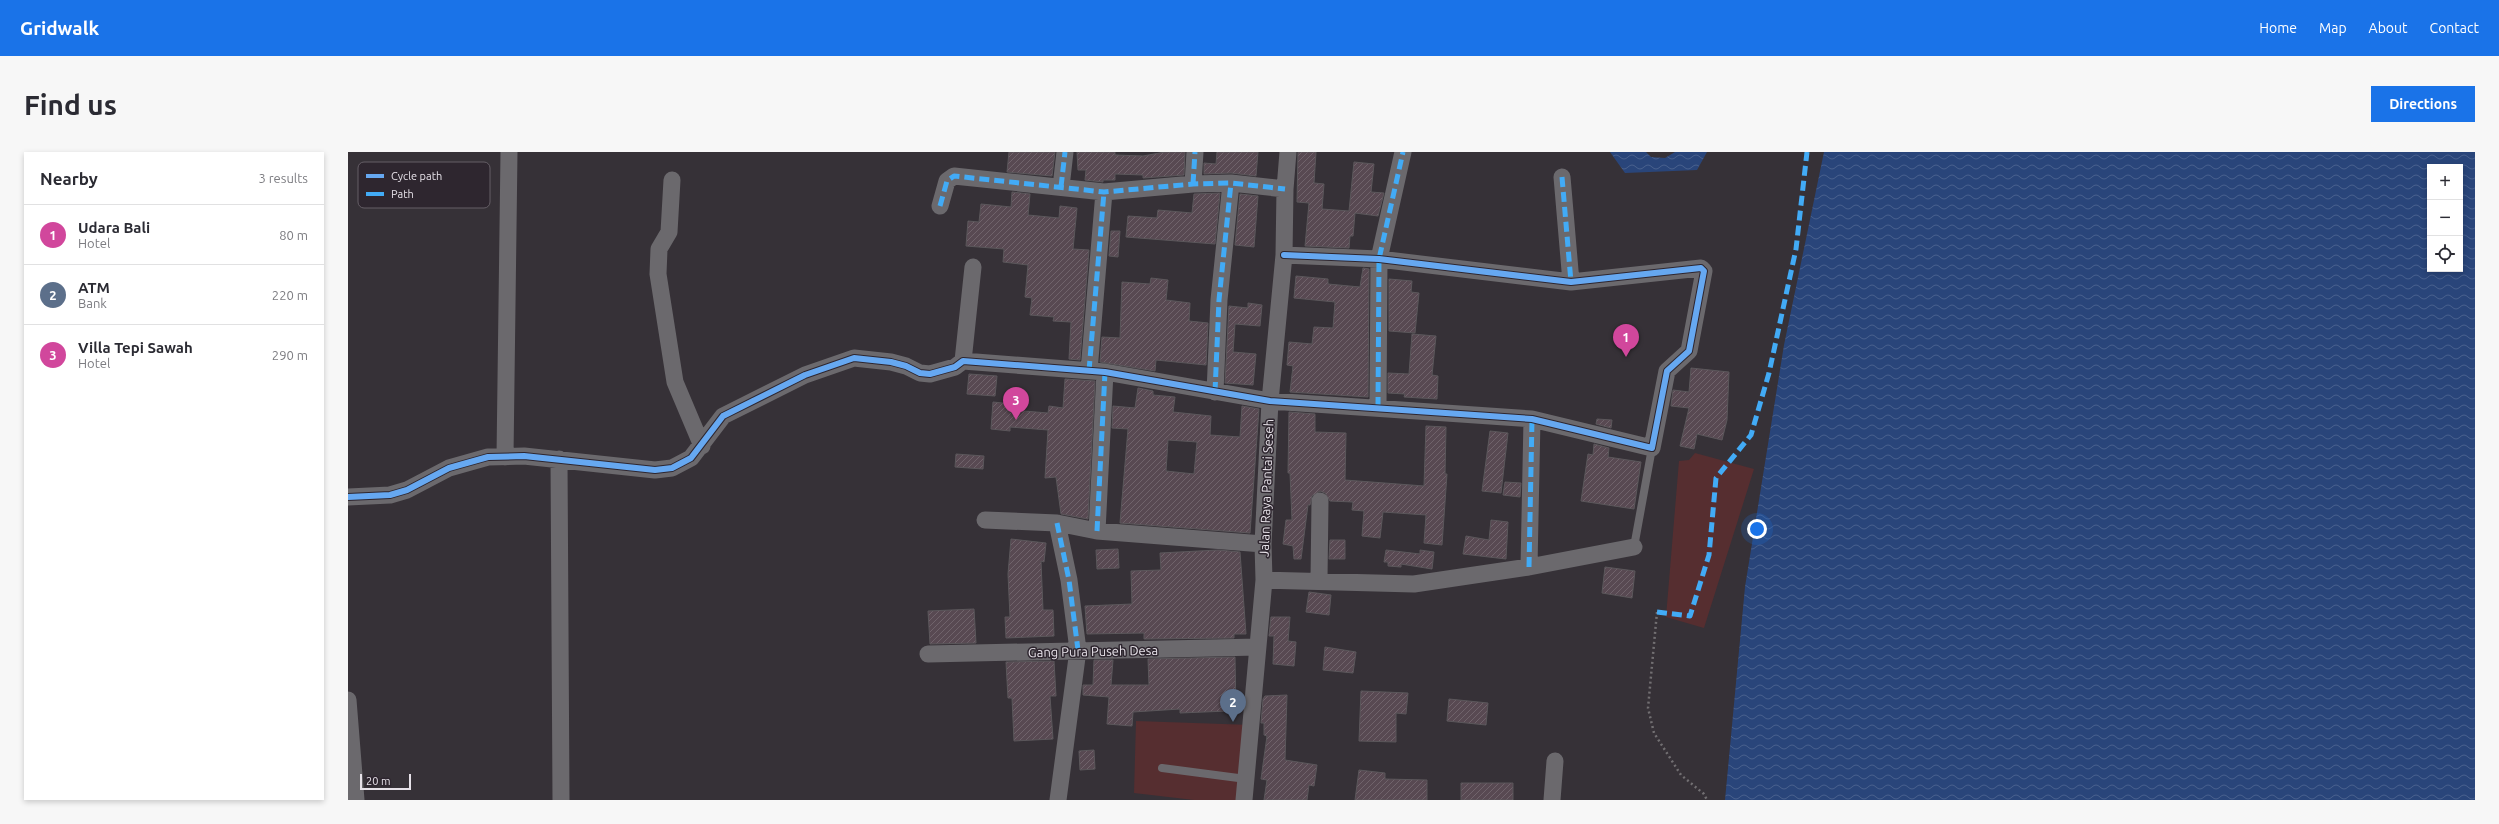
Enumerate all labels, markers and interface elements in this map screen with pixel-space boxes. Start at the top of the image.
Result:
text: Gridwalk [20,17,99,39]
text: Home [2259,20,2297,36]
text: Map [2319,20,2347,36]
text: About [2369,20,2408,36]
text: Contact [2430,20,2479,36]
button: Directions [2371,86,2475,122]
text: Find us [24,89,117,120]
legend [358,162,490,208]
map controls [2427,164,2463,272]
button: + [2427,164,2463,200]
text: Nearby [40,169,98,188]
text: Cycle path [391,170,442,182]
text: 3 results [258,171,308,185]
text: Path [391,188,414,200]
button: − [2427,200,2463,236]
text: Udara Bali [78,219,150,236]
text: 1 [49,228,57,242]
text: 80 m [279,228,308,242]
text: Hotel [78,236,110,250]
button: locate [2427,236,2463,272]
text: ATM [78,279,110,296]
text: 2 [49,288,57,302]
text: 220 m [272,288,308,302]
text: Bank [78,296,107,310]
pin: 1 [1613,324,1639,357]
text: Villa Tepi Sawah [78,339,193,356]
text: 3 [49,348,57,362]
text: 290 m [272,348,308,362]
text: Hotel [78,356,110,370]
pin: 3 [1003,387,1029,420]
street label: Jalan Raya Pantai Seseh [1257,419,1275,557]
your location [1747,519,1767,539]
street label: Gang Pura Puseh Desa [1028,643,1158,659]
pin: 2 [1220,689,1246,722]
scale bar [360,772,411,791]
text: 20 m [366,775,390,787]

